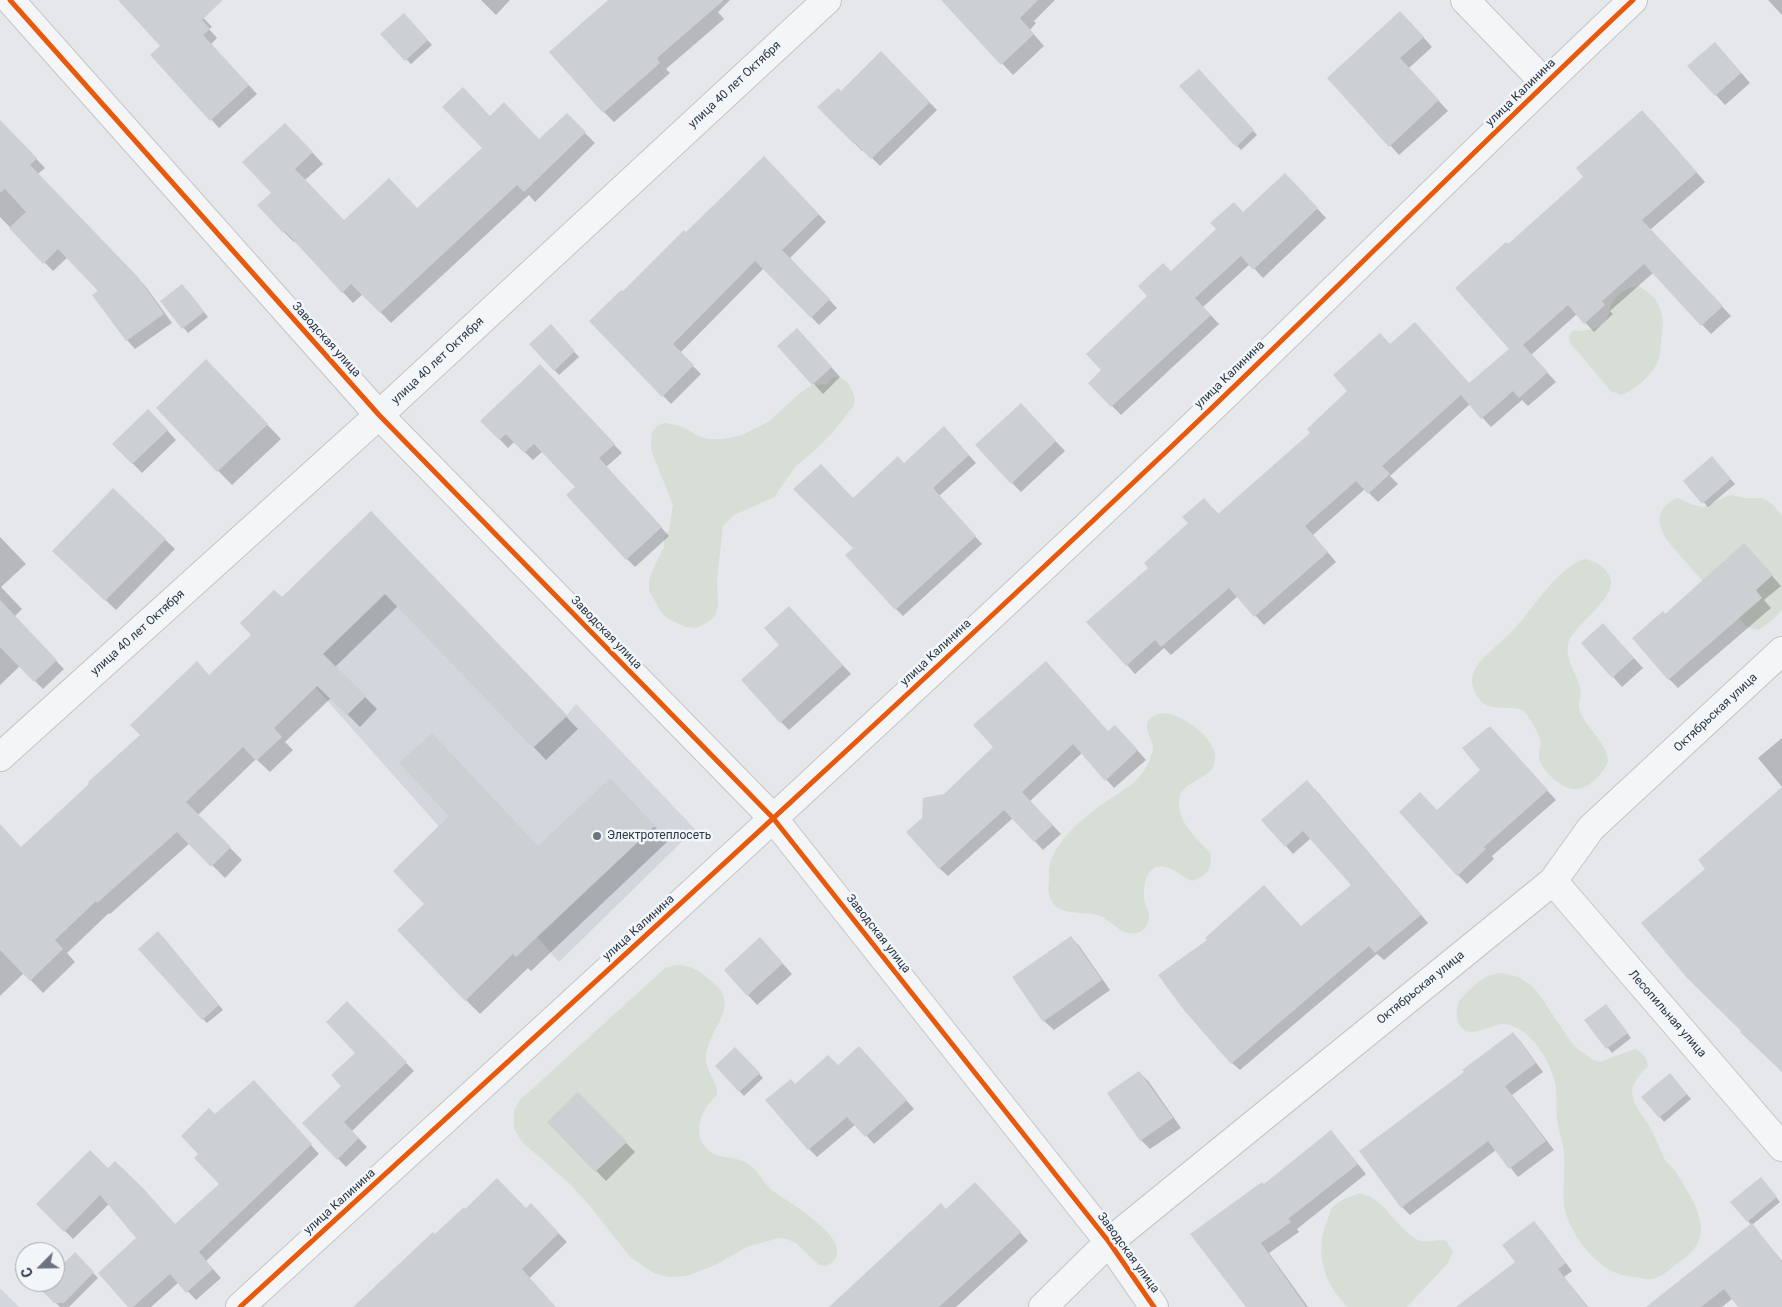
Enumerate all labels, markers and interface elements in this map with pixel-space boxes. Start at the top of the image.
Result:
street label: улица 40 лет Октября [686,38,784,132]
street label: улица Калинина [1483,56,1559,130]
street label: Заводская улица [289,300,363,380]
street label: улица 40 лет Октября [389,314,487,408]
street label: улица Калинина [1192,338,1268,412]
street label: улица 40 лет Октября [88,587,188,679]
street label: Заводская улица [567,593,645,673]
street label: улица Калинина [898,617,974,689]
street label: Октябрьская улица [1671,671,1761,755]
place label: Электротеплосеть [607,829,711,843]
marker: Электротеплосеть [591,830,603,842]
street label: улица Калинина [600,892,678,964]
street label: Заводская улица [843,892,913,976]
street label: Октябрьская улица [1374,948,1468,1028]
street label: Лесопильная улица [1625,967,1709,1061]
street label: улица Калинина [301,1166,379,1238]
street label: Заводская улица [1094,1210,1162,1296]
north arrow [15,1242,65,1292]
text: С [18,1265,36,1280]

